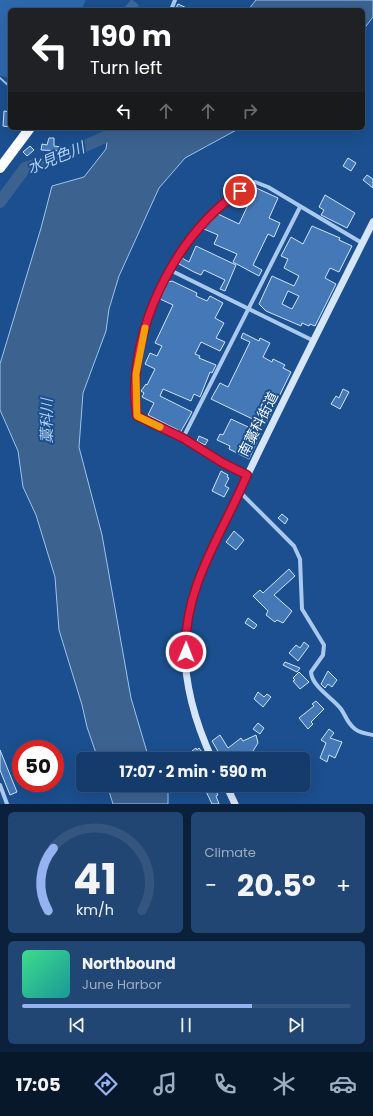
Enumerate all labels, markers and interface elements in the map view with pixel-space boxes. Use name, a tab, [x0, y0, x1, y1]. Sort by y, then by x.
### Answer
text: 190 m	[90, 17, 172, 56]
icon: left	[24, 24, 76, 76]
text: Turn left	[90, 55, 162, 80]
icon: left	[113, 100, 135, 122]
icon: ahead	[155, 100, 177, 122]
icon: ahead	[197, 100, 219, 122]
icon: right	[239, 100, 261, 122]
water label: 水見色川	[24, 136, 89, 179]
pin	[223, 174, 257, 208]
icon: arrive	[229, 180, 251, 202]
street label: 南藁科街道	[233, 388, 283, 460]
water label: 藁科川	[36, 397, 57, 444]
position arrow	[165, 631, 207, 673]
speed limit sign: 50	[12, 740, 64, 792]
text: 17:07 · 2 min · 590 m	[119, 761, 267, 782]
text: Climate	[205, 843, 256, 862]
text: 41	[73, 849, 117, 908]
text: 20.5°	[237, 864, 316, 907]
text: −	[205, 870, 217, 901]
text: +	[336, 870, 351, 901]
text: km/h	[76, 899, 114, 919]
text: Northbound	[82, 953, 176, 974]
text: June Harbor	[82, 975, 162, 994]
icon: previous	[66, 1014, 88, 1036]
icon: pause	[175, 1014, 197, 1036]
icon: next	[285, 1014, 307, 1036]
icon: directions	[92, 1070, 120, 1098]
icon: music	[151, 1070, 179, 1098]
icon: phone	[211, 1070, 239, 1098]
icon: climate	[270, 1070, 298, 1098]
icon: car	[329, 1070, 357, 1098]
text: 17:05	[16, 1072, 61, 1097]

